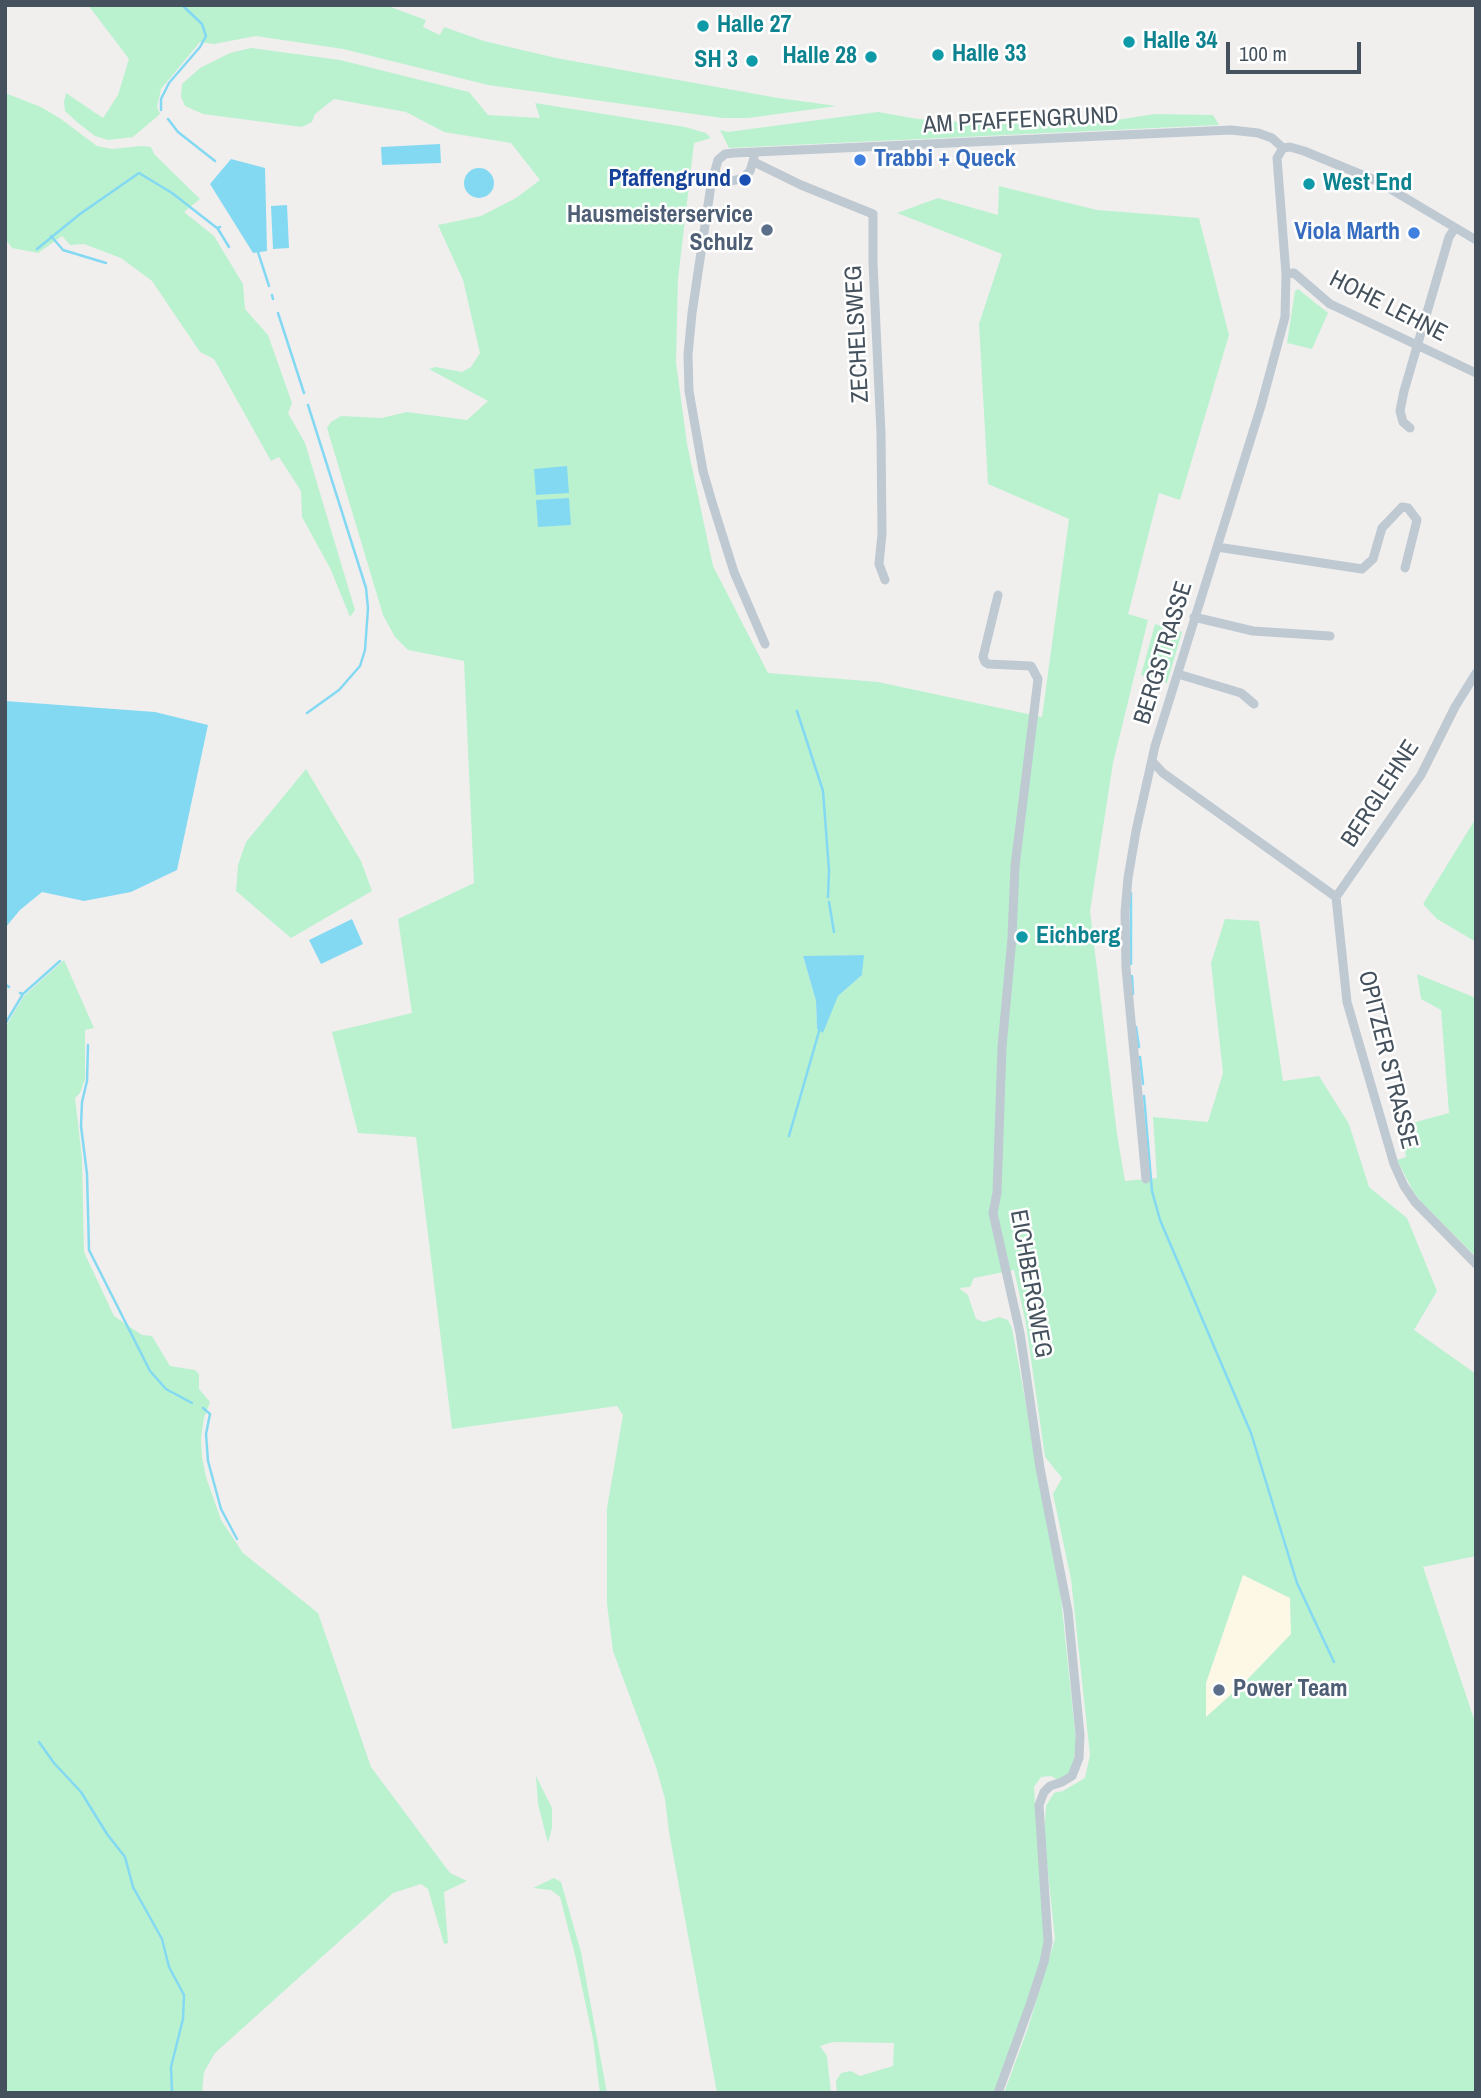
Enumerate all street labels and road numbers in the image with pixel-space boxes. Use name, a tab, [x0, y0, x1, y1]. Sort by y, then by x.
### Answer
street label: AM PFAFFENGRUND	[923, 101, 1119, 141]
street label: ZECHELSWEG	[840, 264, 876, 404]
street label: HOHE LEHNE	[1324, 265, 1452, 349]
street label: BERGSTRASSE	[1129, 578, 1199, 728]
street label: BERGLEHNE	[1336, 735, 1426, 853]
street label: OPITZER STRASSE	[1351, 968, 1423, 1152]
street label: EICHBERGWEG	[1003, 1208, 1057, 1360]

